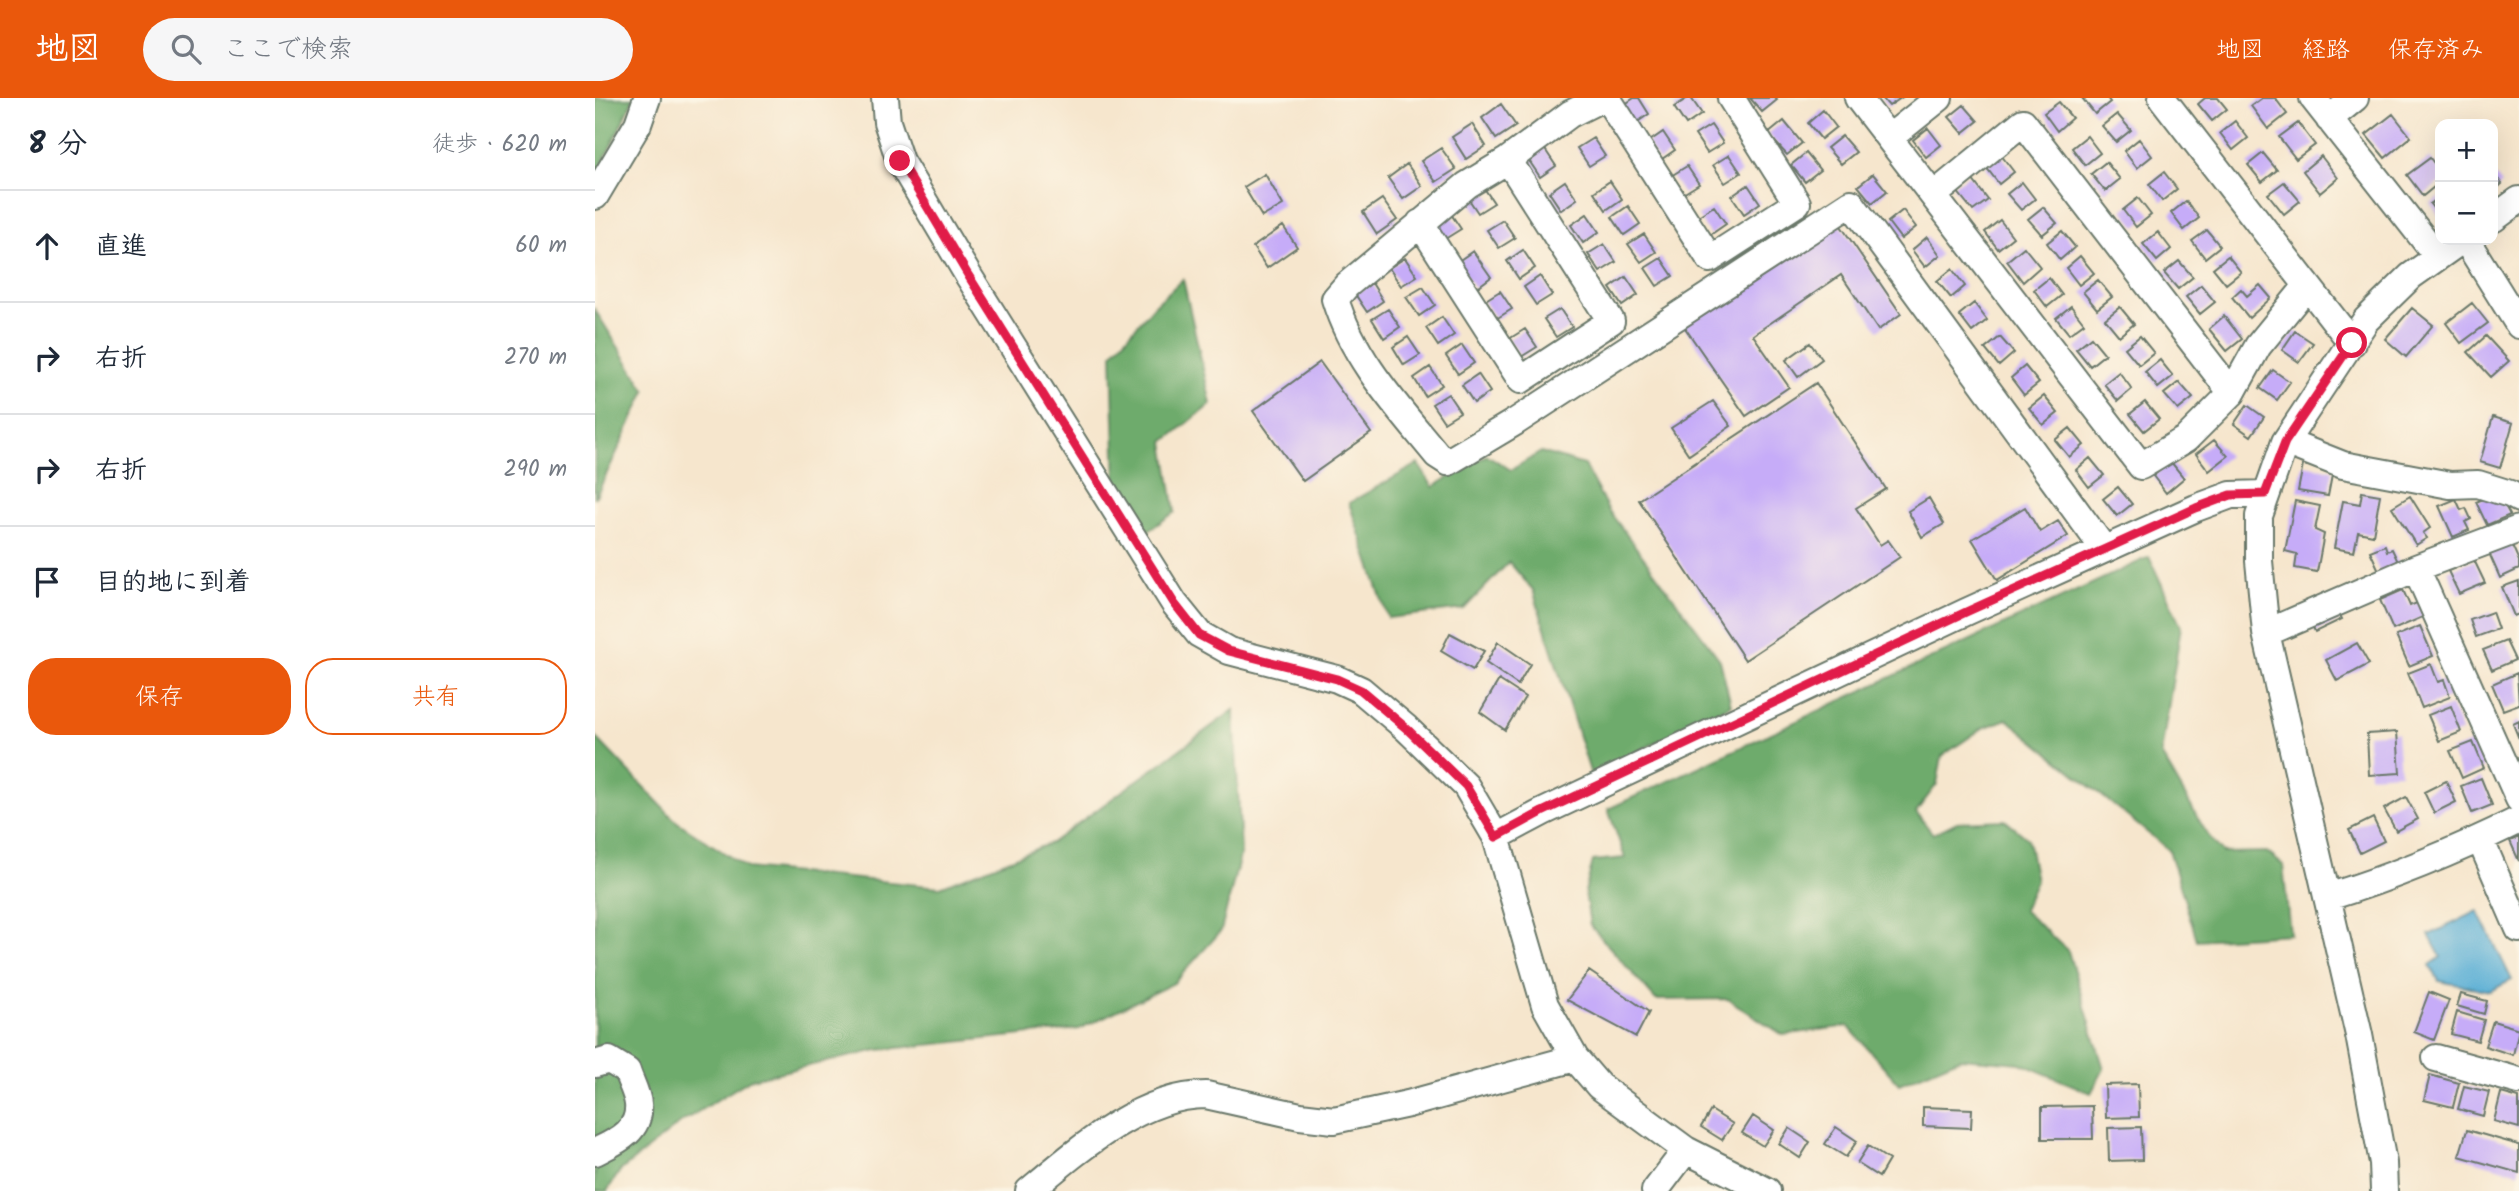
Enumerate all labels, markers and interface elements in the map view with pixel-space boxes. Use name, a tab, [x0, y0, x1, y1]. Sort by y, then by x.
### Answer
search box	[143, 18, 633, 81]
text: 地図	[35, 24, 101, 77]
text: ここで検索	[223, 29, 353, 71]
icon: search	[167, 30, 205, 68]
text: 地図	[2216, 31, 2264, 70]
text: 経路	[2302, 31, 2350, 70]
text: 保存済み	[2388, 31, 2484, 70]
map controls	[2435, 119, 2498, 245]
button: +	[2435, 119, 2498, 182]
text: 8 分	[28, 121, 87, 169]
text: 徒歩 · 620 m	[432, 127, 567, 163]
route end	[884, 145, 915, 176]
button: −	[2435, 182, 2498, 245]
text: 直進	[95, 226, 147, 268]
icon: ahead	[28, 227, 66, 265]
text: 60 m	[515, 228, 567, 264]
route start	[2336, 327, 2367, 358]
text: 右折	[95, 338, 147, 380]
icon: right	[28, 339, 66, 377]
text: 270 m	[504, 340, 567, 376]
text: 右折	[95, 450, 147, 492]
icon: right	[28, 451, 66, 489]
text: 290 m	[503, 452, 567, 488]
text: 目的地に到着	[95, 562, 251, 604]
icon: arrive	[28, 563, 66, 601]
button: 保存	[28, 658, 291, 735]
button: 共有	[305, 658, 567, 735]

